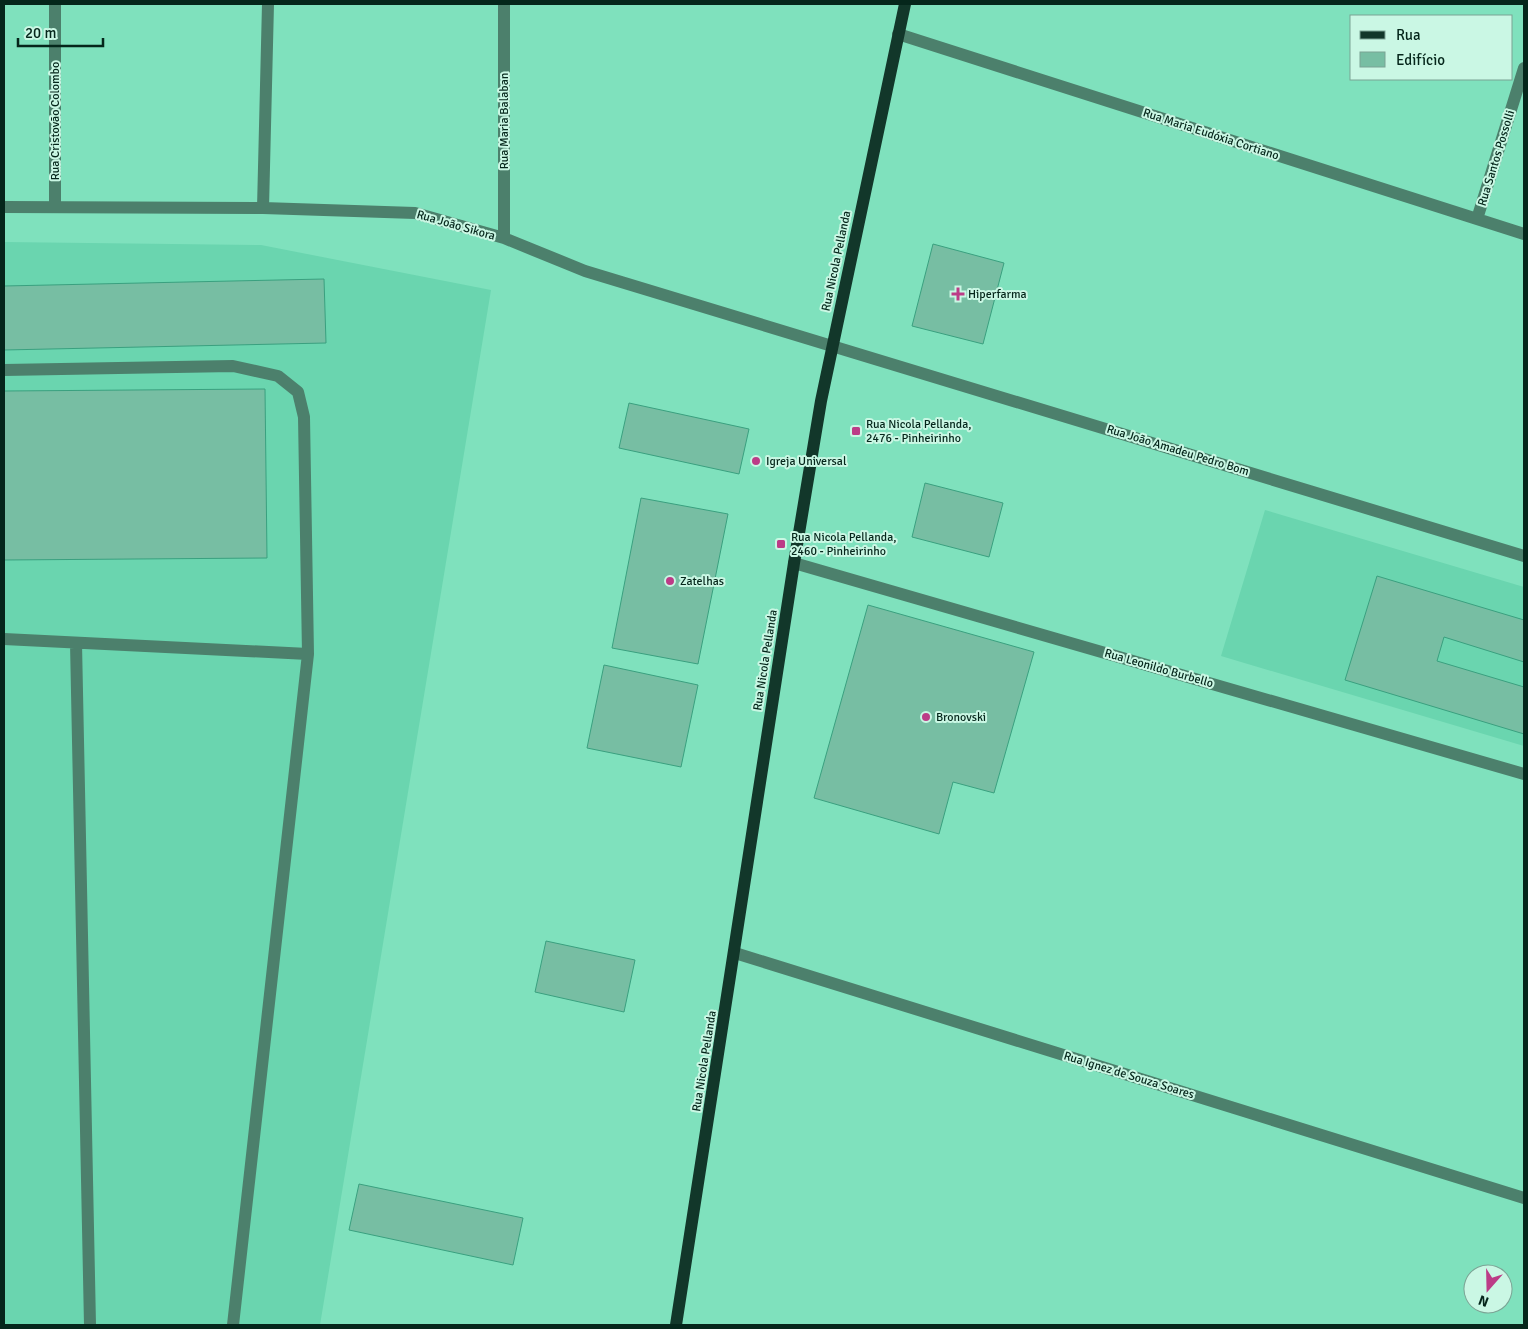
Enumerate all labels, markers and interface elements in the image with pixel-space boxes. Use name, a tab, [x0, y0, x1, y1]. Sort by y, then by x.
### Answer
scale bar	[18, 15, 102, 47]
legend	[1350, 15, 1513, 80]
text: 20 m	[25, 24, 56, 42]
text: Rua	[1396, 26, 1421, 44]
text: Edifício	[1396, 51, 1445, 69]
street label: Rua Cristovão Colombo	[48, 62, 63, 180]
street label: Rua Maria Balaban	[497, 73, 512, 169]
street label: Rua Maria Eudóxia Cortiano	[1141, 105, 1281, 164]
street label: Rua Santos Possolli	[1475, 108, 1518, 208]
street label: Rua João Sikora	[415, 207, 497, 244]
street label: Rua Nicola Pellanda	[819, 210, 854, 313]
place label: Hiperfarma	[968, 287, 1027, 302]
marker: Hiperfarma	[952, 288, 964, 300]
place label: Rua Nicola Pellanda, 2476 - Pinheirinho	[866, 417, 971, 446]
street label: Rua João Amadeu Pedro Bom	[1105, 422, 1251, 479]
marker: Rua Nicola Pellanda, 2476 - Pinheirinho	[850, 425, 862, 437]
place label: Igreja Universal	[766, 454, 847, 469]
marker: Igreja Universal	[750, 455, 762, 467]
place label: Rua Nicola Pellanda, 2460 - Pinheirinho	[791, 530, 896, 559]
marker: Rua Nicola Pellanda, 2460 - Pinheirinho	[775, 538, 787, 550]
place label: Zatelhas	[680, 574, 724, 589]
marker: Zatelhas	[664, 575, 676, 587]
street label: Rua Nicola Pellanda	[750, 608, 781, 712]
street label: Rua Leonildo Burbello	[1103, 646, 1215, 691]
place label: Bronovski	[936, 710, 986, 725]
marker: Bronovski	[920, 711, 932, 723]
street label: Rua Nicola Pellanda	[689, 1009, 720, 1113]
street label: Rua Ignez de Souza Soares	[1062, 1048, 1196, 1102]
north arrow	[1463, 1264, 1513, 1314]
text: N	[1476, 1291, 1491, 1310]

